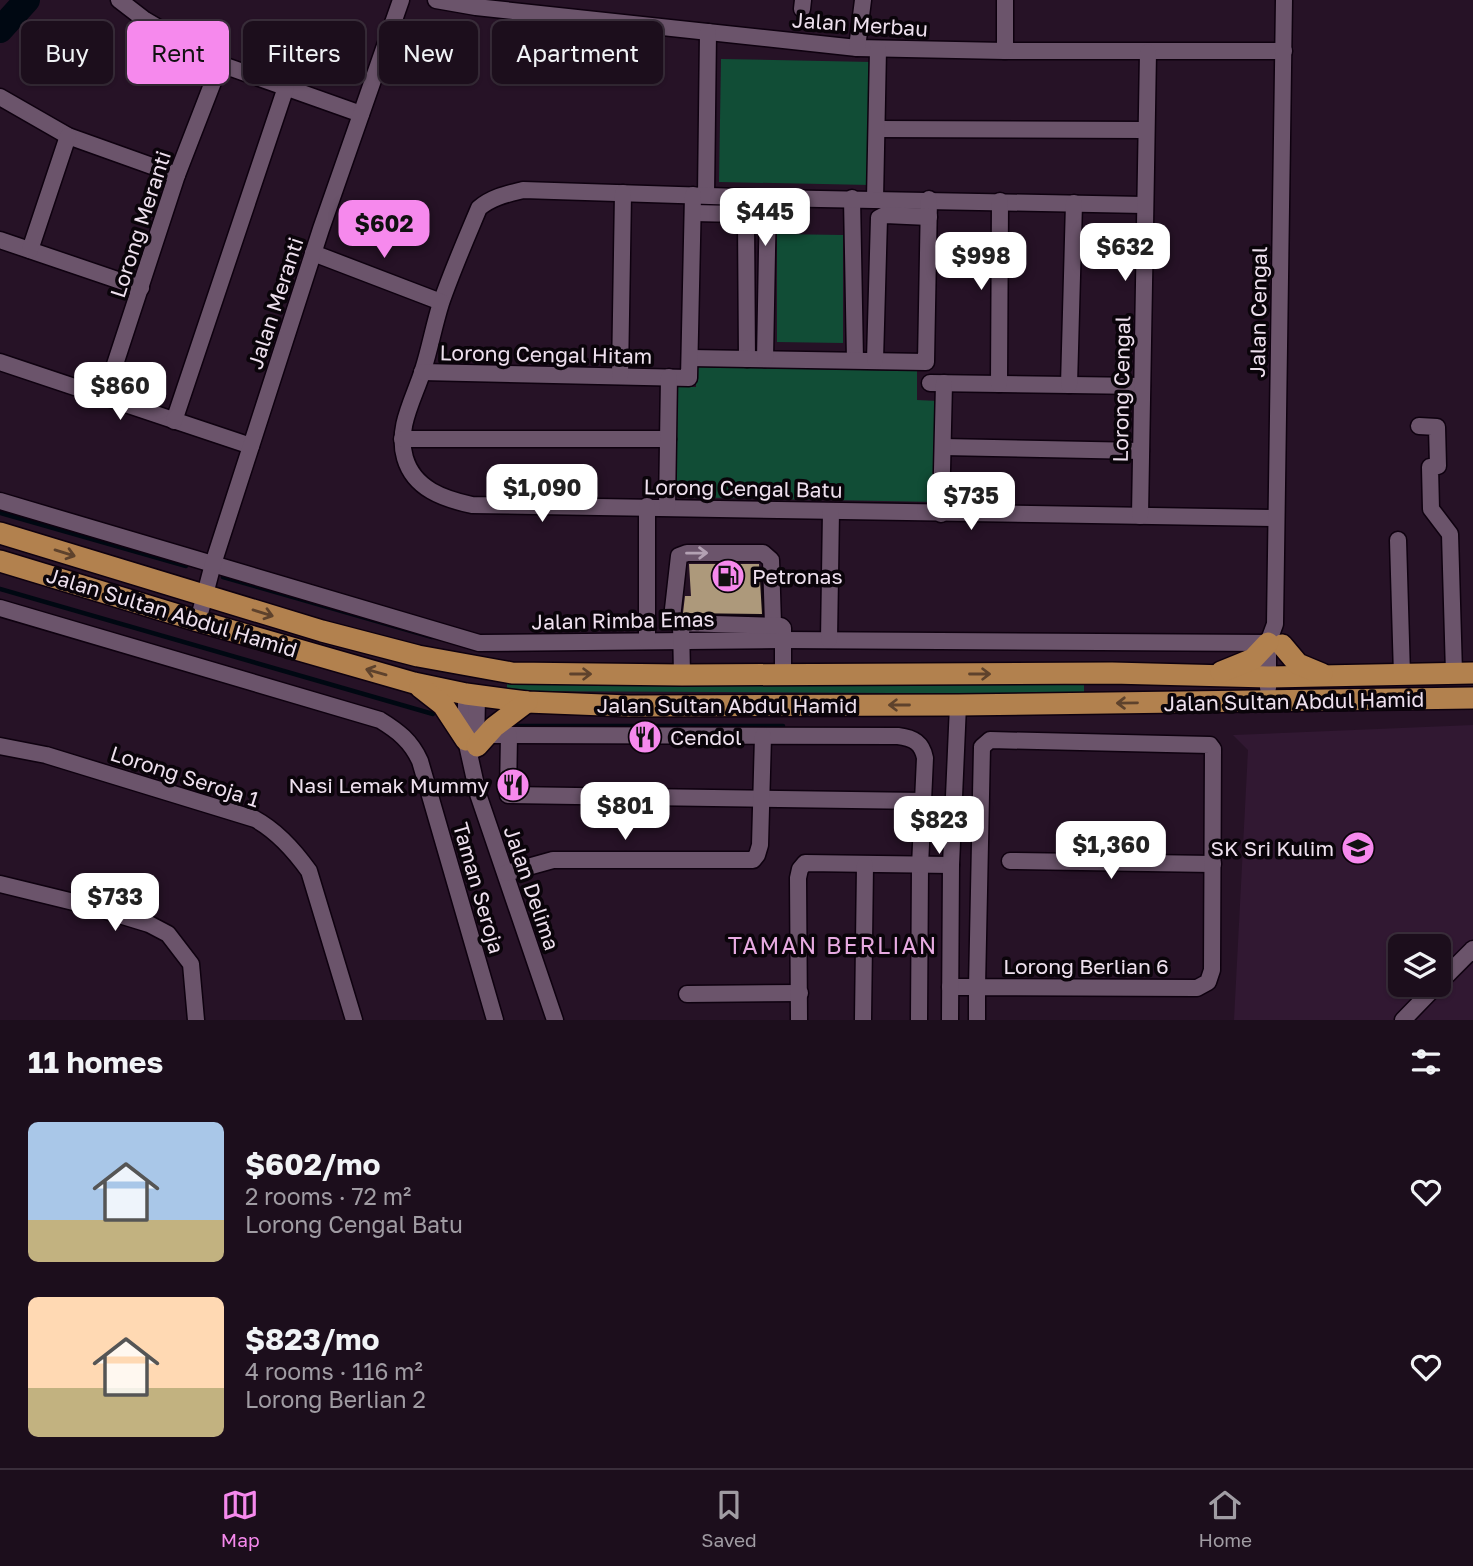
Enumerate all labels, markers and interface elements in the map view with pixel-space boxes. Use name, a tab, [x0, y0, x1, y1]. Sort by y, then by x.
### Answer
street label: Jalan Merbau	[791, 6, 929, 42]
chip: Buy	[21, 21, 113, 84]
chip: Rent	[127, 21, 229, 84]
chip: Filters	[243, 21, 365, 84]
chip: New	[379, 21, 478, 84]
chip: Apartment	[492, 21, 663, 84]
street label: Lorong Meranti	[104, 147, 176, 301]
pin: $445	[724, 188, 806, 248]
text: $445	[736, 197, 794, 225]
pin: $602	[343, 201, 425, 260]
text: $602	[355, 209, 414, 237]
pin: $632	[1084, 224, 1166, 283]
pin: $998	[940, 232, 1022, 292]
text: $632	[1096, 232, 1154, 260]
street label: Jalan Meranti	[241, 234, 309, 372]
text: $998	[951, 241, 1011, 269]
street label: Jalan Cengal	[1244, 246, 1272, 378]
street label: Lorong Cengal	[1107, 315, 1135, 463]
street label: Lorong Cengal Hitam	[439, 339, 653, 369]
pin: $860	[79, 362, 161, 422]
text: $860	[90, 371, 150, 399]
pin: $1,090	[485, 464, 599, 524]
pin: $735	[930, 472, 1012, 532]
text: $1,090	[502, 473, 582, 501]
street label: Lorong Cengal Batu	[643, 473, 843, 503]
text: $735	[943, 481, 999, 509]
one-way arrow	[54, 547, 76, 560]
one-way arrow	[685, 547, 708, 560]
fuel station icon: Petronas	[709, 557, 747, 595]
street label: Jalan Sultan Abdul Hamid	[44, 561, 300, 663]
place label: Petronas	[752, 563, 843, 589]
street label: Jalan Rimba Emas	[531, 605, 715, 635]
one-way arrow	[252, 608, 274, 621]
one-way arrow	[365, 665, 388, 678]
one-way arrow	[968, 667, 991, 681]
one-way arrow	[569, 668, 592, 681]
street label: Jalan Sultan Abdul Hamid	[1163, 686, 1425, 716]
street label: Jalan Sultan Abdul Hamid	[597, 692, 857, 718]
one-way arrow	[1116, 696, 1139, 710]
one-way arrow	[888, 698, 911, 712]
restaurant icon: Cendol	[626, 718, 664, 756]
place label: Cendol	[670, 724, 742, 750]
street label: Lorong Seroja 1	[107, 740, 263, 812]
restaurant icon: Nasi Lemak Mummy	[494, 766, 532, 804]
place label: Nasi Lemak Mummy	[288, 772, 489, 798]
pin: $801	[584, 782, 666, 842]
text: $801	[597, 791, 653, 819]
pin: $823	[898, 796, 980, 856]
text: $823	[910, 805, 968, 833]
street label: Taman Seroja	[448, 819, 510, 957]
street label: Jalan Delima	[499, 822, 565, 954]
pin: $1,360	[1054, 822, 1168, 881]
school or university icon: SK Sri Kulim	[1339, 829, 1377, 867]
text: $1,360	[1072, 830, 1150, 858]
place label: SK Sri Kulim	[1211, 835, 1334, 861]
pin: $733	[74, 874, 156, 933]
text: $733	[87, 882, 143, 910]
district label: TAMAN BERLIAN	[728, 931, 938, 959]
map controls	[1388, 934, 1451, 997]
button: layers	[1388, 934, 1451, 997]
street label: Lorong Berlian 6	[1003, 953, 1169, 979]
icon: filters	[1407, 1043, 1445, 1081]
text: 11 homes	[28, 1044, 163, 1080]
text: $602/mo	[245, 1146, 381, 1182]
icon: home	[84, 1150, 168, 1234]
icon: heart	[1407, 1173, 1445, 1211]
text: 2 rooms · 72 m²	[245, 1182, 411, 1210]
text: Lorong Cengal Batu	[245, 1210, 463, 1238]
text: $823/mo	[245, 1321, 380, 1357]
icon: home	[84, 1325, 168, 1409]
icon: heart	[1407, 1348, 1445, 1386]
text: 4 rooms · 116 m²	[245, 1357, 423, 1385]
text: Lorong Berlian 2	[245, 1385, 426, 1413]
tab: Map	[221, 1486, 260, 1551]
tab: Saved	[701, 1486, 757, 1551]
tab: Home	[1198, 1486, 1252, 1551]

